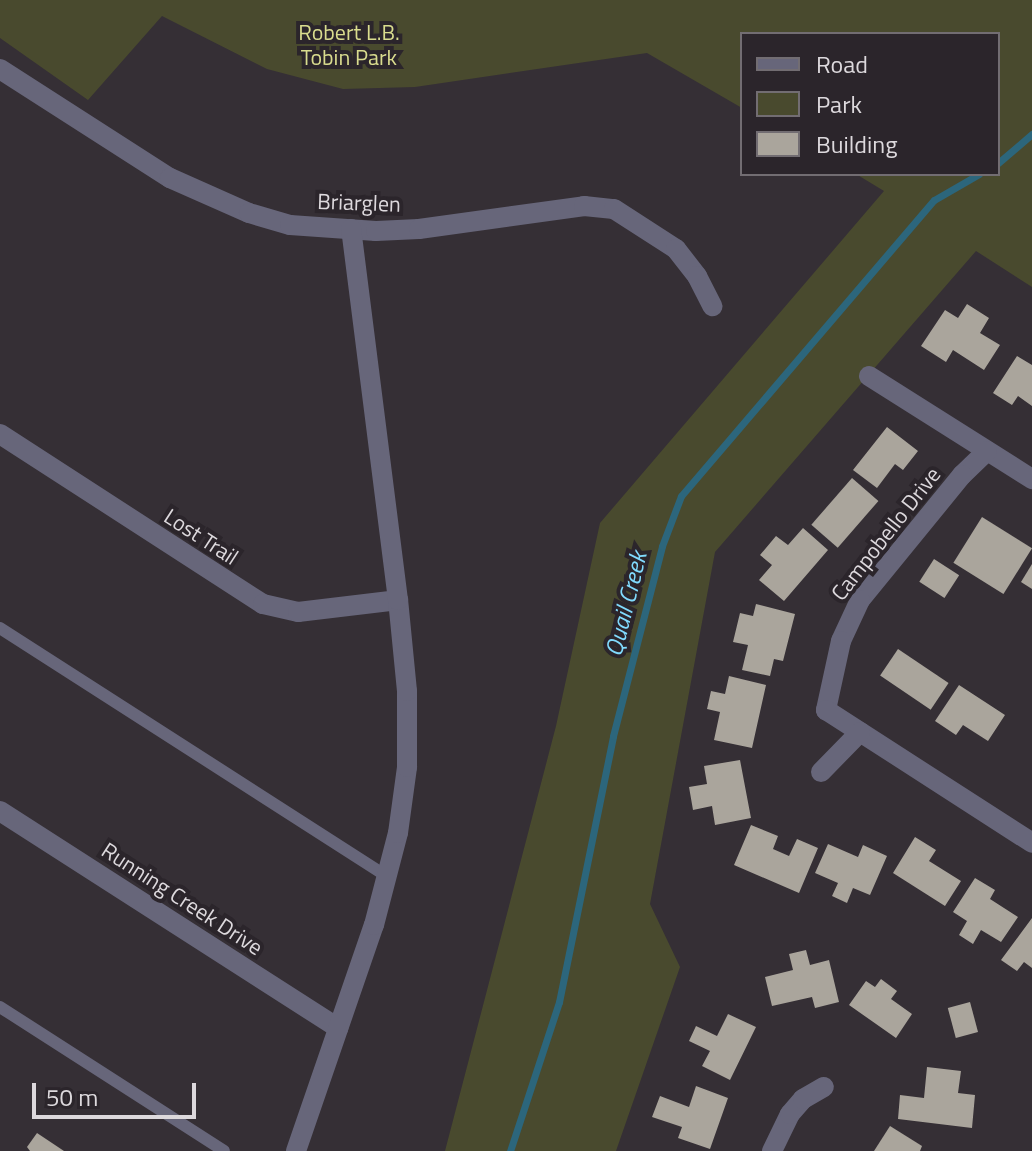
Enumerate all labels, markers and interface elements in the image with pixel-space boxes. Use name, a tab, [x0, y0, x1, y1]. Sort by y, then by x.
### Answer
park label: Robert L.B. Tobin Park	[298, 19, 400, 70]
legend	[740, 32, 1000, 176]
text: Road	[816, 46, 868, 82]
text: Park	[816, 86, 862, 122]
text: Building	[816, 126, 898, 162]
street label: Briarglen	[317, 188, 401, 218]
street label: Campobello Drive	[826, 462, 946, 606]
street label: Lost Trail	[159, 503, 243, 571]
water label: Quail Creek	[599, 549, 653, 659]
street label: Running Creek Drive	[97, 837, 267, 961]
scale bar	[36, 1067, 200, 1117]
text: 50 m	[46, 1079, 98, 1115]

